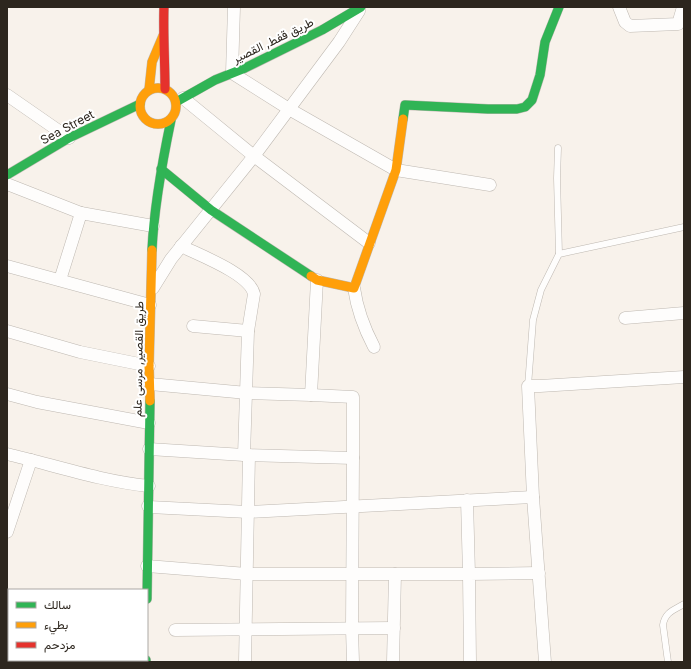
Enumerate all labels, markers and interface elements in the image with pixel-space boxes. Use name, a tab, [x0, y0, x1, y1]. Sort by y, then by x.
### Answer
street label: طريق قفط, القصير	[229, 14, 317, 67]
street label: Sea Street	[38, 107, 97, 147]
street label: طريق القصير, مرسى علم	[129, 301, 148, 417]
legend	[8, 589, 148, 661]
text: سالك	[44, 597, 71, 612]
text: بطيء	[44, 617, 68, 635]
text: مزدحم	[44, 637, 75, 653]

